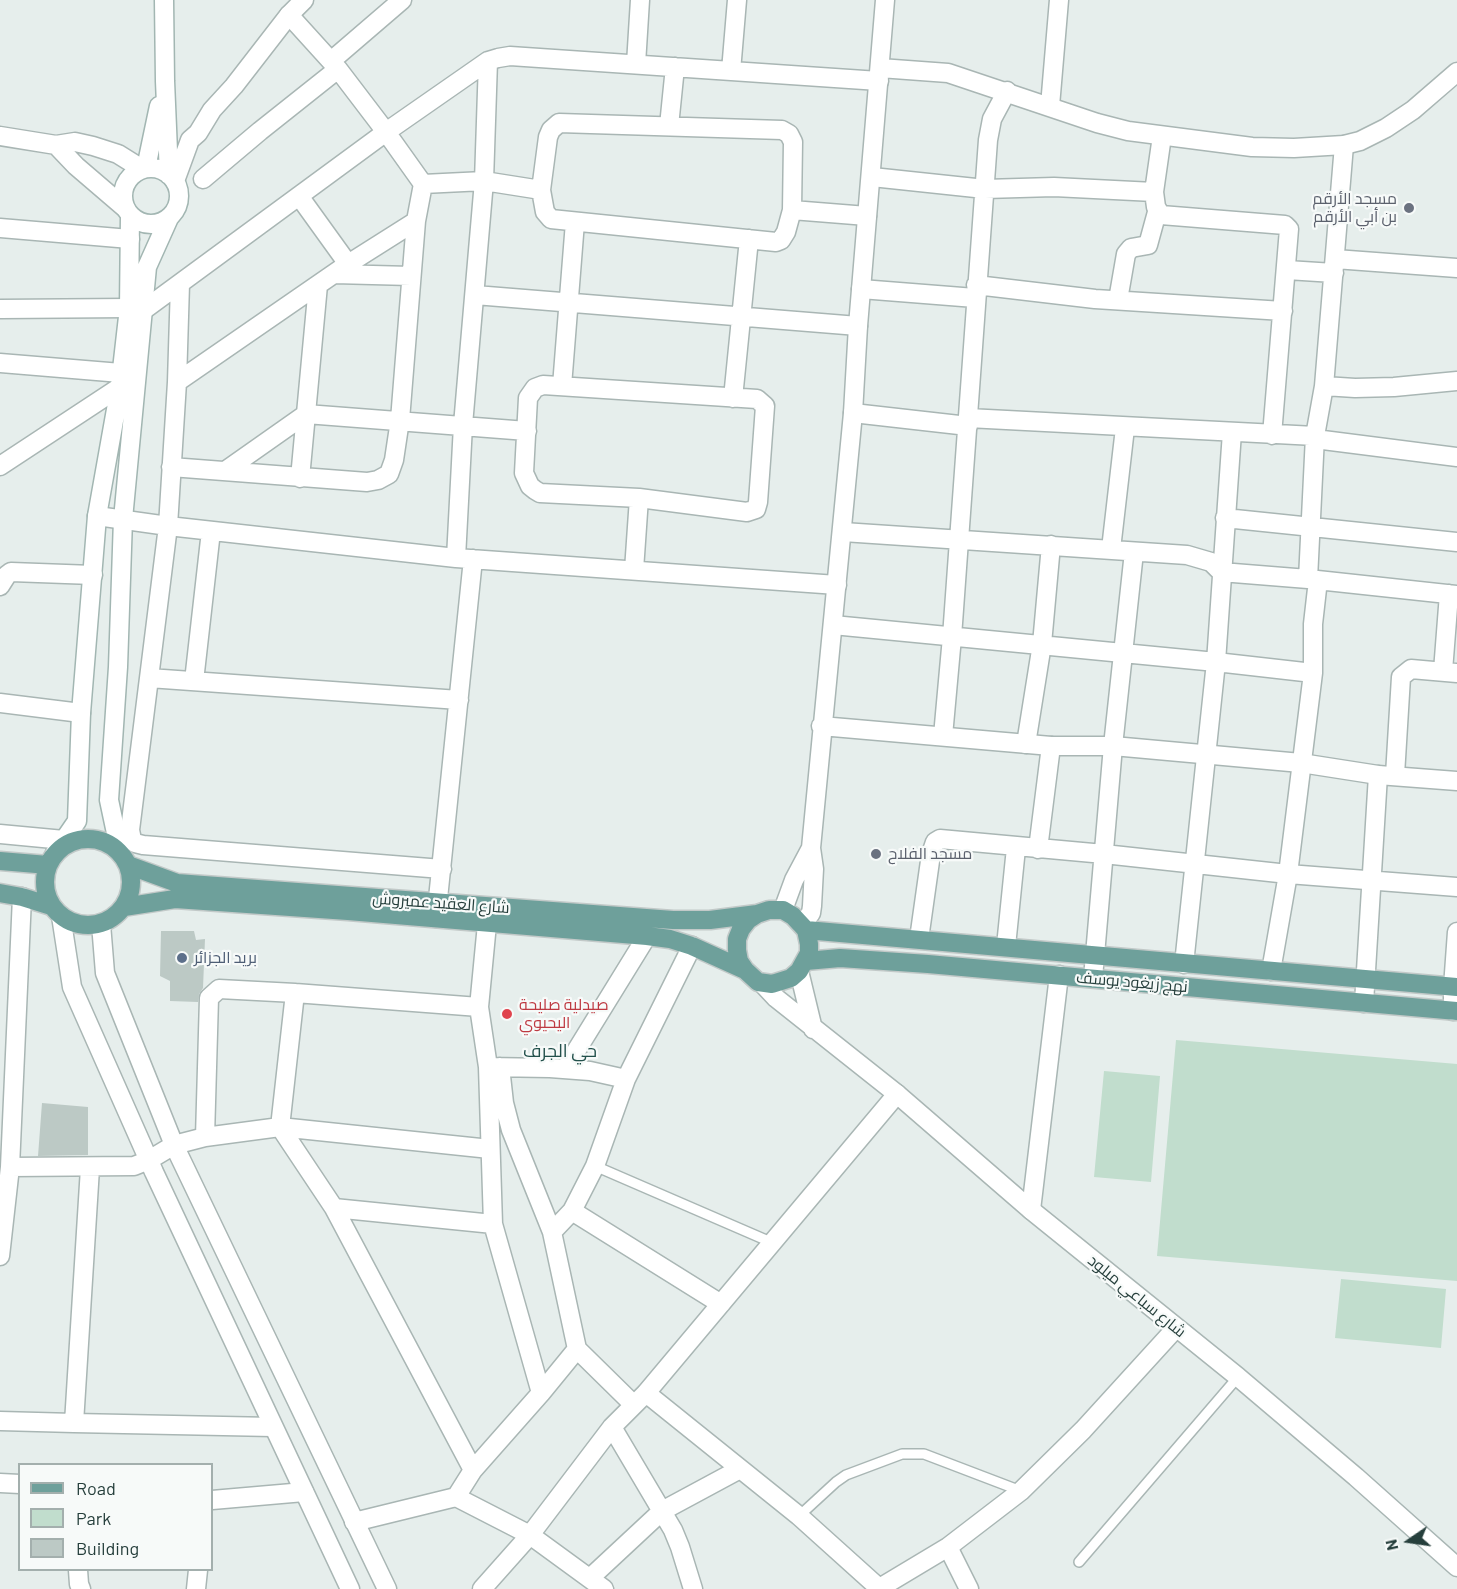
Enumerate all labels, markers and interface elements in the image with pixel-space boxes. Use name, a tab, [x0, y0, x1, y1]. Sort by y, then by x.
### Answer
place label: مسجد الأرقم بن أبي الأرقم	[1312, 189, 1397, 227]
marker: مسجد الأرقم بن أبي الأرقم	[1402, 201, 1416, 215]
place label: مسجد الفلاح	[888, 844, 972, 864]
marker: مسجد الفلاح	[869, 847, 883, 861]
street label: شارع العقيد عميروش	[372, 889, 510, 917]
place label: بريد الجزائر	[194, 948, 257, 968]
marker: بريد الجزائر	[175, 951, 189, 965]
street label: نهج زيغود يوسف	[1075, 968, 1189, 996]
place label: صيدلية صليحة اليحيوي	[519, 995, 609, 1033]
marker: صيدلية صليحة اليحيوي	[500, 1007, 514, 1021]
district label: حي الجرف	[523, 1040, 597, 1062]
street label: شارع سباعي ميلود	[1084, 1251, 1190, 1341]
legend	[18, 1463, 213, 1571]
text: Road	[76, 1477, 116, 1499]
text: Park	[76, 1507, 111, 1529]
north arrow	[1379, 1511, 1439, 1571]
text: Building	[76, 1537, 139, 1559]
text: N	[1381, 1538, 1401, 1552]

